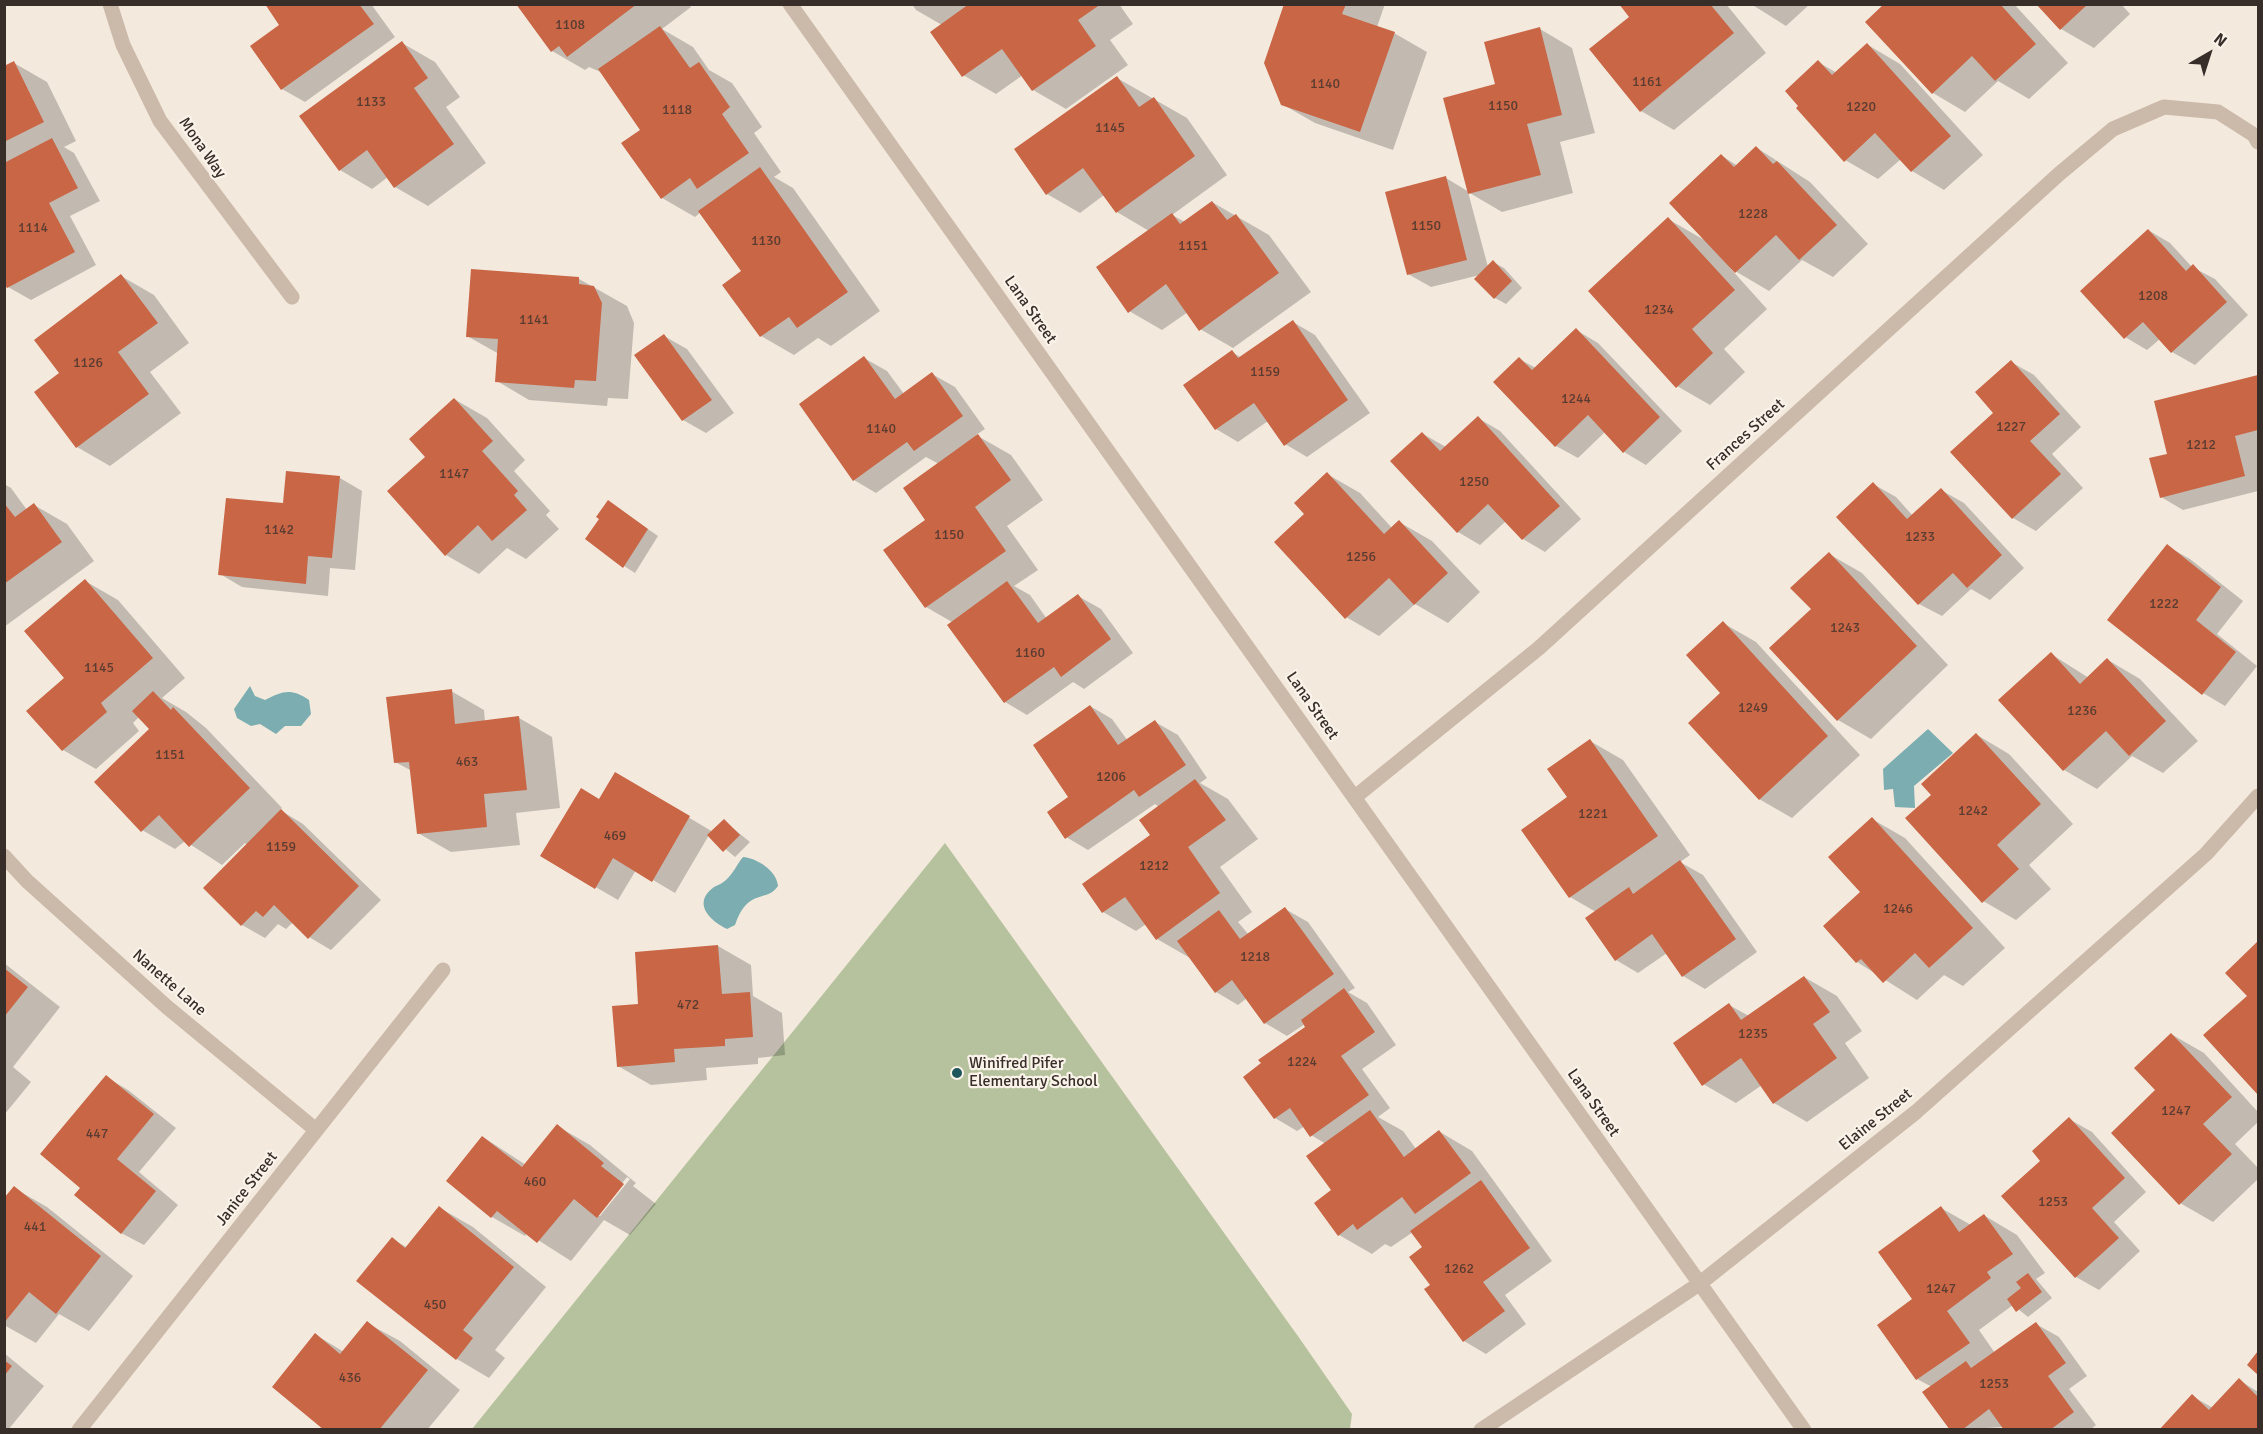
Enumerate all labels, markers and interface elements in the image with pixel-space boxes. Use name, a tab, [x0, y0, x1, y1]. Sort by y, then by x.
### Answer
house number: 1108	[555, 17, 585, 33]
north arrow	[2179, 24, 2239, 84]
text: N	[2210, 29, 2231, 51]
house number: 1161	[1632, 74, 1662, 90]
house number: 1140	[1310, 76, 1340, 92]
house number: 1133	[356, 94, 386, 110]
house number: 1150	[1488, 98, 1518, 114]
house number: 1220	[1846, 99, 1876, 115]
house number: 1118	[662, 102, 692, 118]
street label: Mona Way	[174, 114, 230, 182]
house number: 1145	[1095, 120, 1125, 136]
house number: 1228	[1738, 206, 1768, 222]
house number: 1150	[1411, 218, 1441, 234]
house number: 1114	[18, 220, 48, 236]
house number: 1130	[751, 233, 781, 249]
house number: 1151	[1178, 238, 1208, 254]
street label: Lana Street	[1000, 272, 1060, 348]
house number: 1208	[2138, 288, 2168, 304]
house number: 1234	[1644, 302, 1674, 318]
house number: 1141	[519, 312, 549, 328]
house number: 1126	[73, 355, 103, 371]
house number: 1159	[1250, 364, 1280, 380]
house number: 1244	[1561, 391, 1591, 407]
street label: Frances Street	[1703, 395, 1789, 475]
house number: 1227	[1996, 419, 2026, 435]
house number: 1140	[866, 421, 896, 437]
house number: 1212	[2186, 437, 2216, 453]
house number: 1147	[439, 466, 469, 482]
house number: 1250	[1459, 474, 1489, 490]
house number: 1142	[264, 522, 294, 538]
house number: 1150	[934, 527, 964, 543]
house number: 1233	[1905, 529, 1935, 545]
house number: 1256	[1346, 549, 1376, 565]
house number: 1222	[2149, 596, 2179, 612]
house number: 1243	[1830, 620, 1860, 636]
house number: 1160	[1015, 645, 1045, 661]
house number: 1145	[84, 660, 114, 676]
street label: Lana Street	[1282, 668, 1342, 744]
house number: 1249	[1738, 700, 1768, 716]
house number: 1236	[2067, 703, 2097, 719]
house number: 1151	[155, 747, 185, 763]
house number: 463	[456, 754, 478, 770]
house number: 1206	[1096, 769, 1126, 785]
house number: 1242	[1958, 803, 1988, 819]
house number: 1221	[1578, 806, 1608, 822]
house number: 469	[604, 828, 626, 844]
house number: 1159	[266, 839, 296, 855]
house number: 1212	[1139, 858, 1169, 874]
house number: 1246	[1883, 901, 1913, 917]
street label: Nanette Lane	[128, 946, 210, 1020]
house number: 1218	[1240, 949, 1270, 965]
house number: 472	[677, 997, 699, 1013]
house number: 1235	[1738, 1026, 1768, 1042]
place label: Winifred Pifer Elementary School	[969, 1054, 1098, 1092]
house number: 1224	[1287, 1054, 1317, 1070]
street label: Lana Street	[1563, 1065, 1623, 1141]
marker: Winifred Pifer Elementary School	[950, 1066, 964, 1080]
street label: Elaine Street	[1836, 1085, 1916, 1155]
house number: 1247	[2161, 1103, 2191, 1119]
house number: 447	[86, 1126, 108, 1142]
street label: Janice Street	[212, 1148, 282, 1230]
house number: 460	[524, 1174, 546, 1190]
house number: 1253	[2038, 1194, 2068, 1210]
house number: 441	[24, 1219, 46, 1235]
house number: 1262	[1444, 1261, 1474, 1277]
house number: 1247	[1926, 1281, 1956, 1297]
house number: 450	[424, 1297, 446, 1313]
house number: 436	[339, 1370, 361, 1386]
house number: 1253	[1979, 1376, 2009, 1392]

